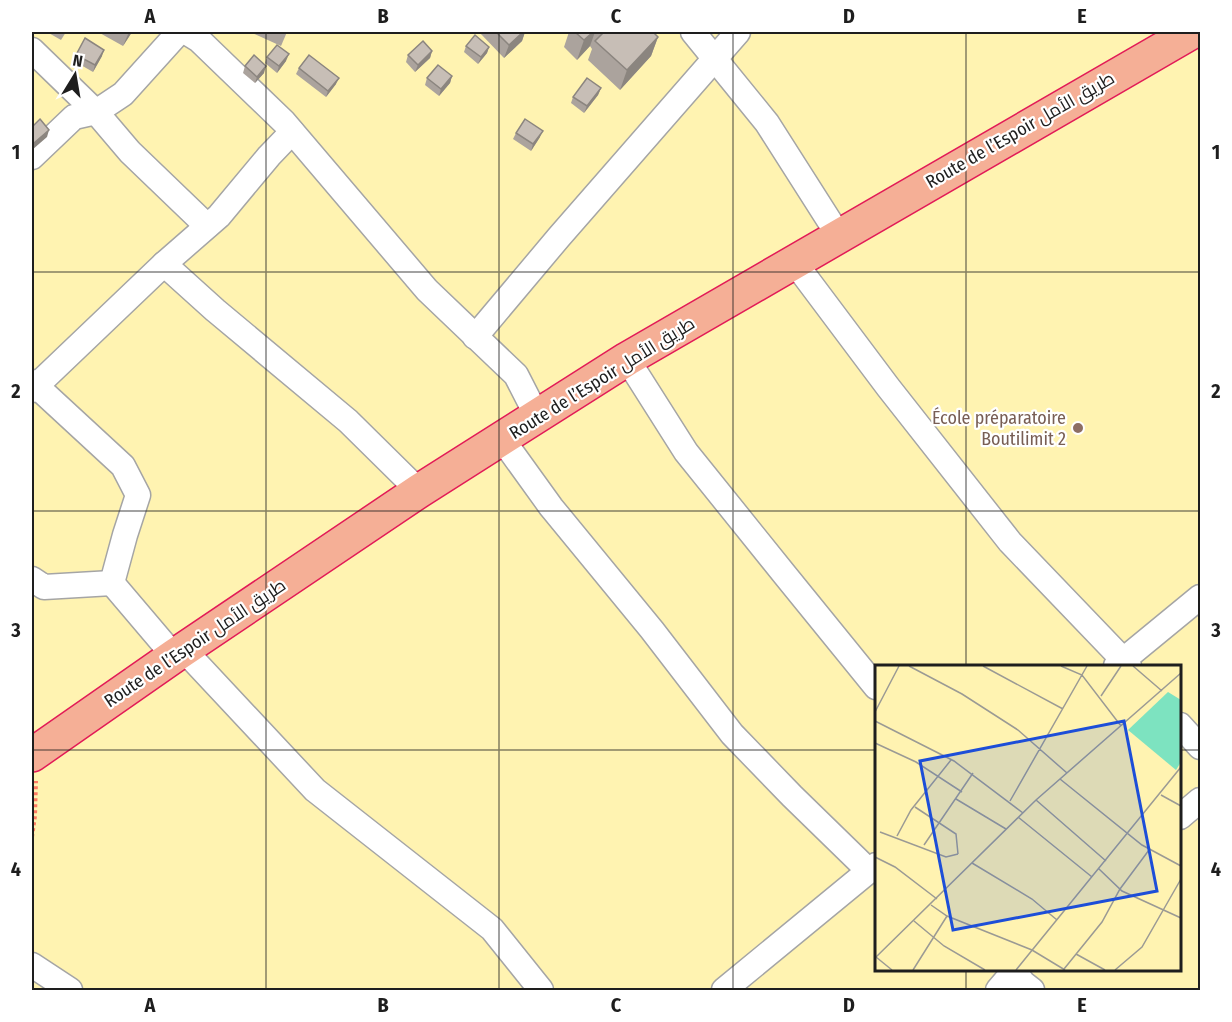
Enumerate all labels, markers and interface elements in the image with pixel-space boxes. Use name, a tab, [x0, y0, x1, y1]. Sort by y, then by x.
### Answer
text: A	[144, 4, 157, 28]
text: B	[377, 4, 389, 28]
text: C	[611, 4, 622, 28]
text: D	[843, 4, 855, 28]
text: E	[1077, 4, 1087, 28]
north arrow	[45, 45, 105, 105]
text: N	[71, 51, 84, 71]
street label: Route de l’Espoir طريق الأمل	[922, 67, 1119, 194]
text: 1	[12, 140, 20, 164]
text: 1	[1212, 140, 1220, 164]
street label: Route de l’Espoir طريق الأمل	[505, 312, 699, 445]
text: 2	[10, 379, 21, 403]
text: 2	[1210, 379, 1221, 403]
place label: École préparatoire Boutilimit 2	[932, 406, 1066, 450]
marker: École préparatoire Boutilimit 2	[1071, 421, 1085, 435]
street label: Route de l’Espoir طريق الأمل	[100, 574, 291, 713]
text: 3	[10, 618, 21, 642]
text: 3	[1210, 618, 1221, 642]
inset map	[875, 665, 1181, 971]
text: 4	[11, 857, 21, 881]
text: 4	[1211, 857, 1221, 881]
text: A	[144, 993, 157, 1017]
text: B	[377, 993, 389, 1017]
text: C	[611, 993, 622, 1017]
text: D	[843, 993, 855, 1017]
text: E	[1077, 993, 1087, 1017]

